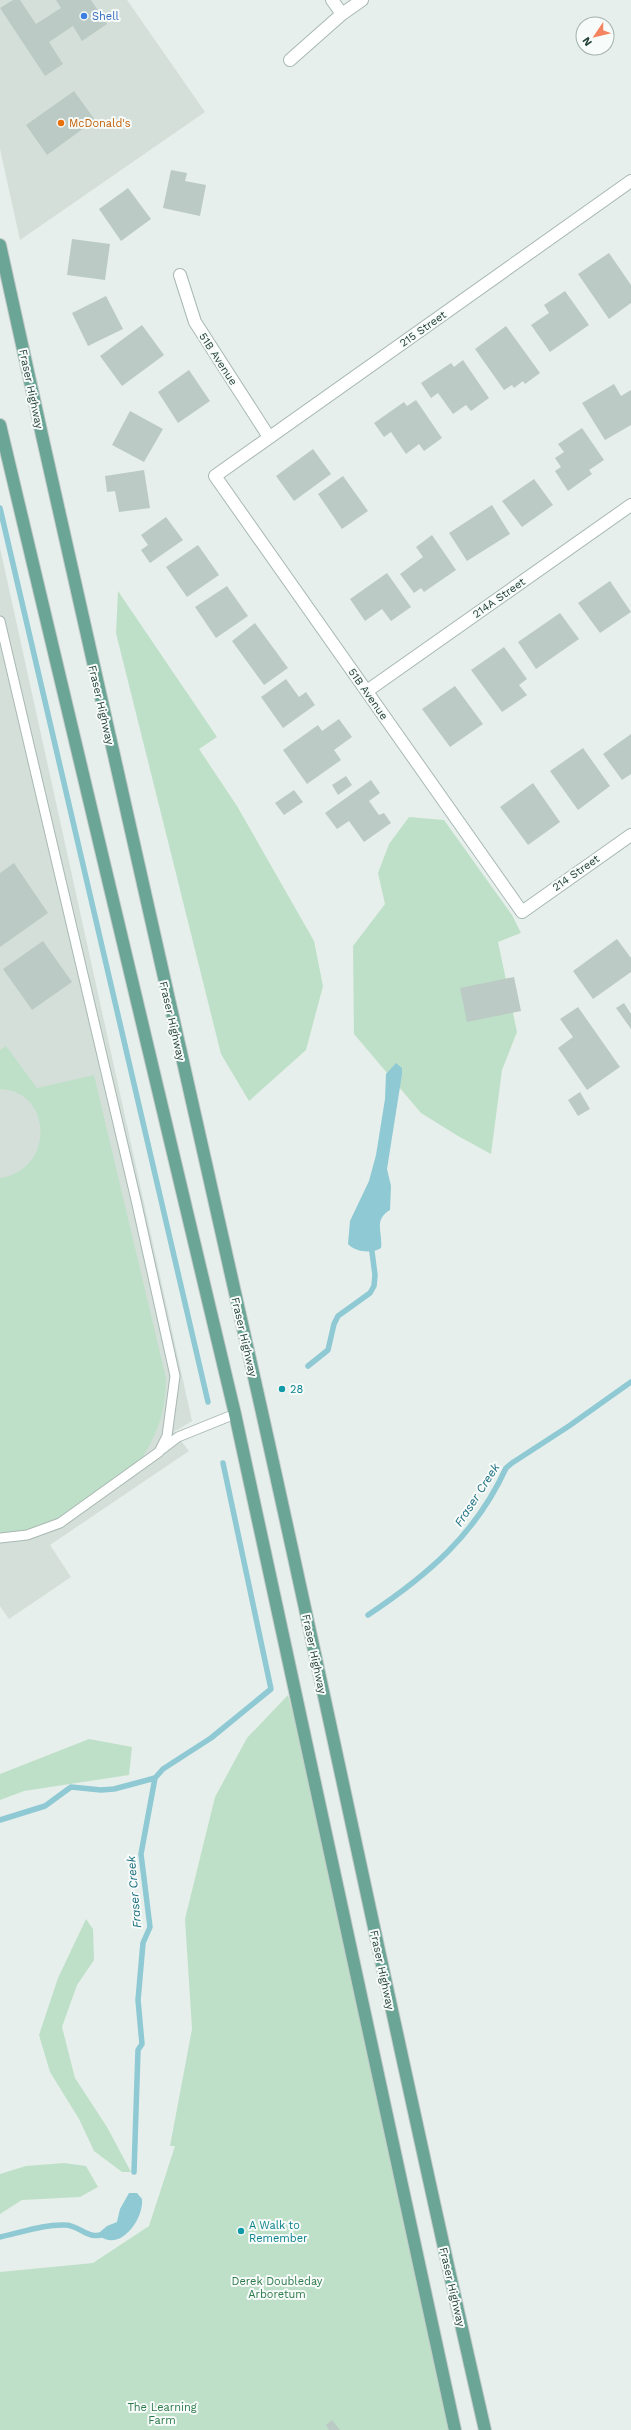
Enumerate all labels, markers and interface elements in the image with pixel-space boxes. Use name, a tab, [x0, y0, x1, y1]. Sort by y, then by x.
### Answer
place label: Shell	[92, 10, 120, 23]
marker: Shell	[79, 11, 89, 21]
north arrow	[575, 16, 615, 56]
text: N	[580, 34, 595, 49]
place label: McDonald's	[69, 117, 131, 130]
marker: McDonald's	[56, 118, 66, 128]
street label: 215 Street	[397, 308, 449, 350]
street label: 51B Avenue	[196, 330, 240, 388]
street label: Fraser Highway	[16, 348, 46, 430]
street label: 214A Street	[470, 575, 528, 621]
street label: Fraser Highway	[86, 664, 117, 746]
street label: 51B Avenue	[345, 666, 391, 722]
street label: 214 Street	[550, 852, 602, 894]
street label: Fraser Highway	[157, 980, 188, 1062]
street label: Fraser Highway	[229, 1296, 260, 1378]
place label: 28	[290, 1383, 303, 1396]
marker: 28	[277, 1384, 287, 1394]
water label: Fraser Creek	[451, 1460, 503, 1529]
street label: Fraser Highway	[299, 1613, 329, 1695]
water label: Fraser Creek	[124, 1855, 144, 1929]
street label: Fraser Highway	[367, 1929, 397, 2011]
place label: A Walk to Remember	[249, 2219, 308, 2245]
marker: A Walk to Remember	[236, 2226, 246, 2236]
street label: Fraser Highway	[437, 2246, 468, 2328]
park label: Derek Doubleday Arboretum	[231, 2275, 323, 2301]
park label: The Learning Farm	[127, 2401, 197, 2427]

